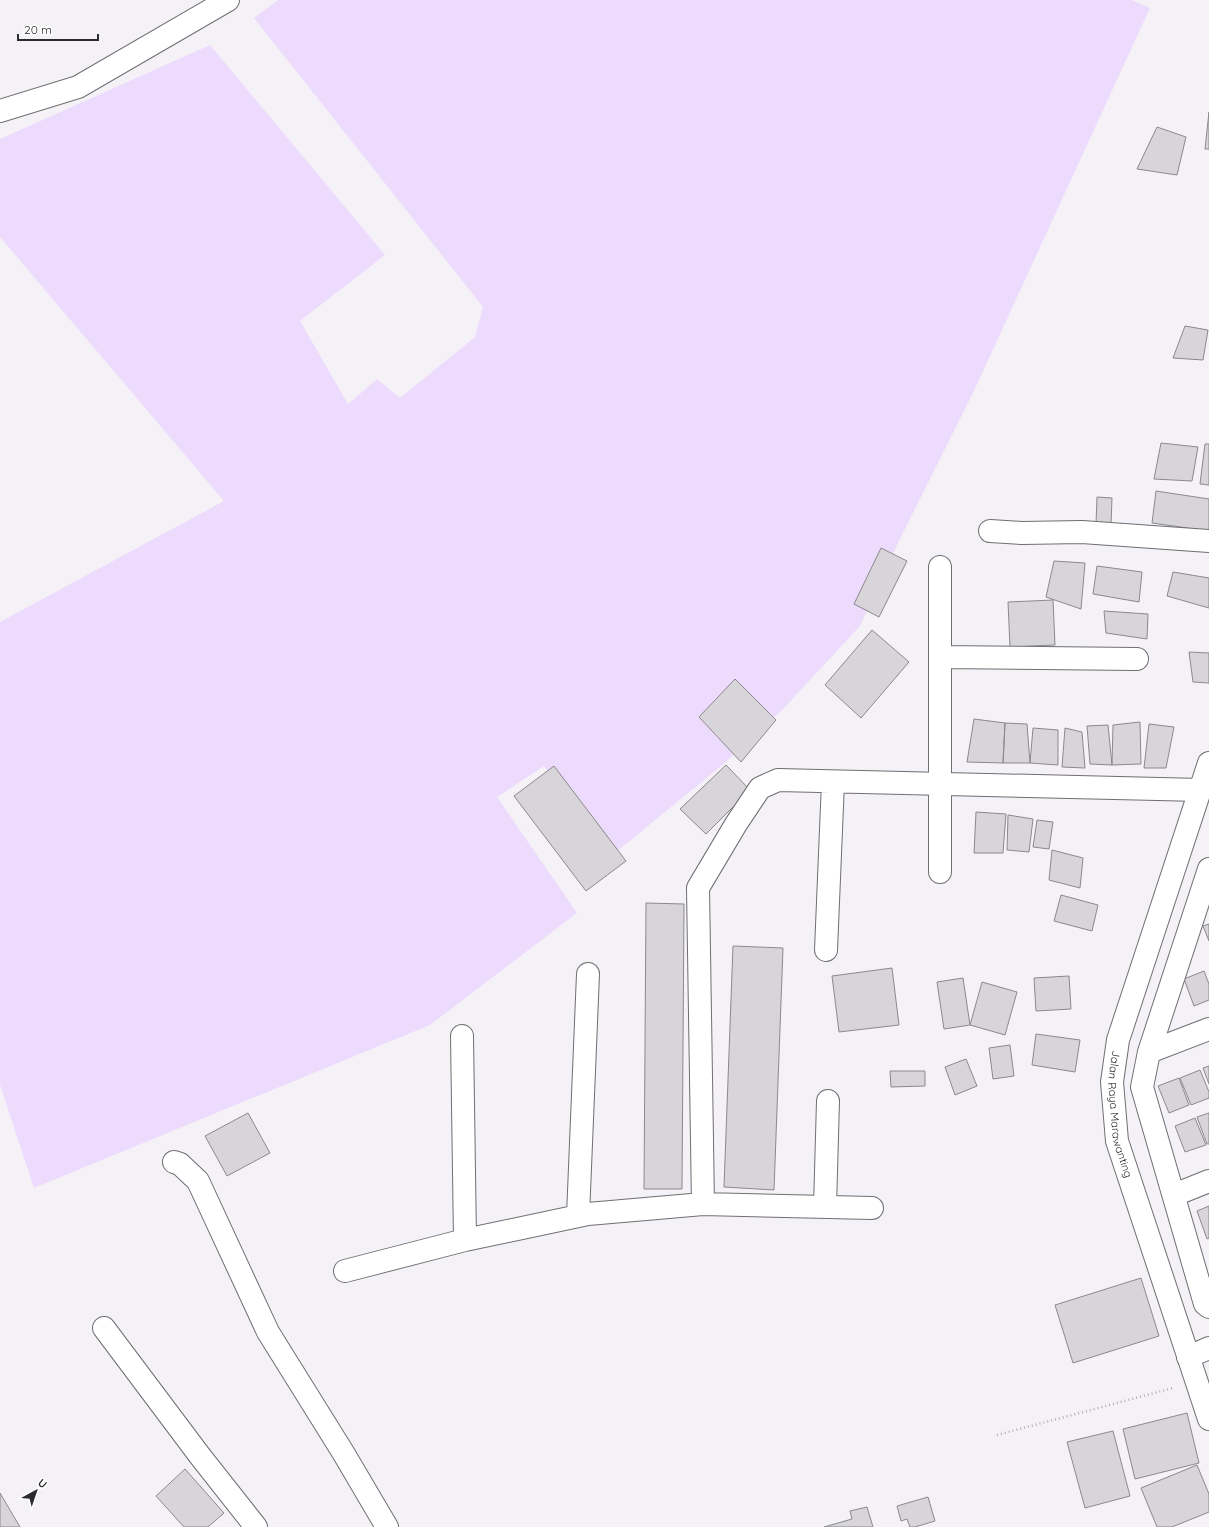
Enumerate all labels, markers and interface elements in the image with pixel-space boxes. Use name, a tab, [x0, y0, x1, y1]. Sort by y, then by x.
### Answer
scale bar	[18, 16, 98, 42]
text: 20 m	[24, 22, 52, 37]
street label: Jalan Raya Marawanting	[1105, 1050, 1136, 1179]
north arrow	[16, 1471, 56, 1511]
text: U	[35, 1475, 50, 1491]

